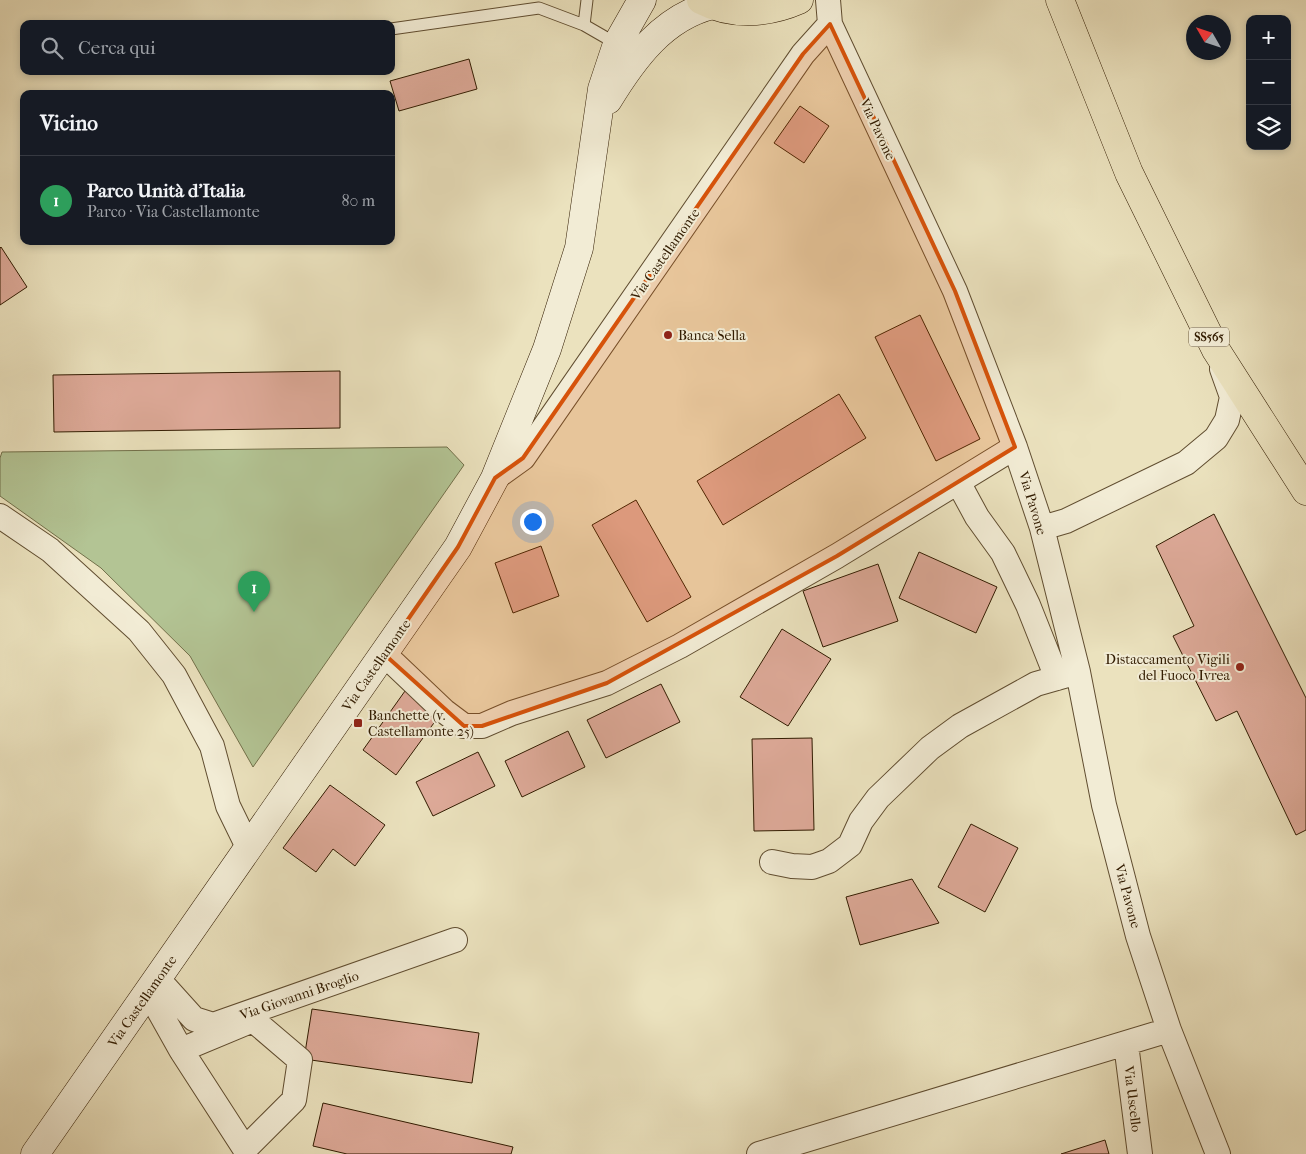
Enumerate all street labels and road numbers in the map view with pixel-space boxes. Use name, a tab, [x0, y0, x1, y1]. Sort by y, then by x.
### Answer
street label: Via Pavone	[855, 95, 899, 163]
street label: Via Castellamonte	[627, 205, 703, 304]
road number: SS565	[1189, 328, 1229, 347]
street label: Via Pavone	[1014, 468, 1050, 537]
street label: Via Castellamonte	[338, 616, 414, 715]
street label: Via Pavone	[1111, 861, 1144, 930]
street label: Via Castellamonte	[104, 952, 180, 1051]
street label: Via Giovanni Broglio	[236, 967, 361, 1024]
street label: Via Uscello	[1120, 1064, 1145, 1133]

